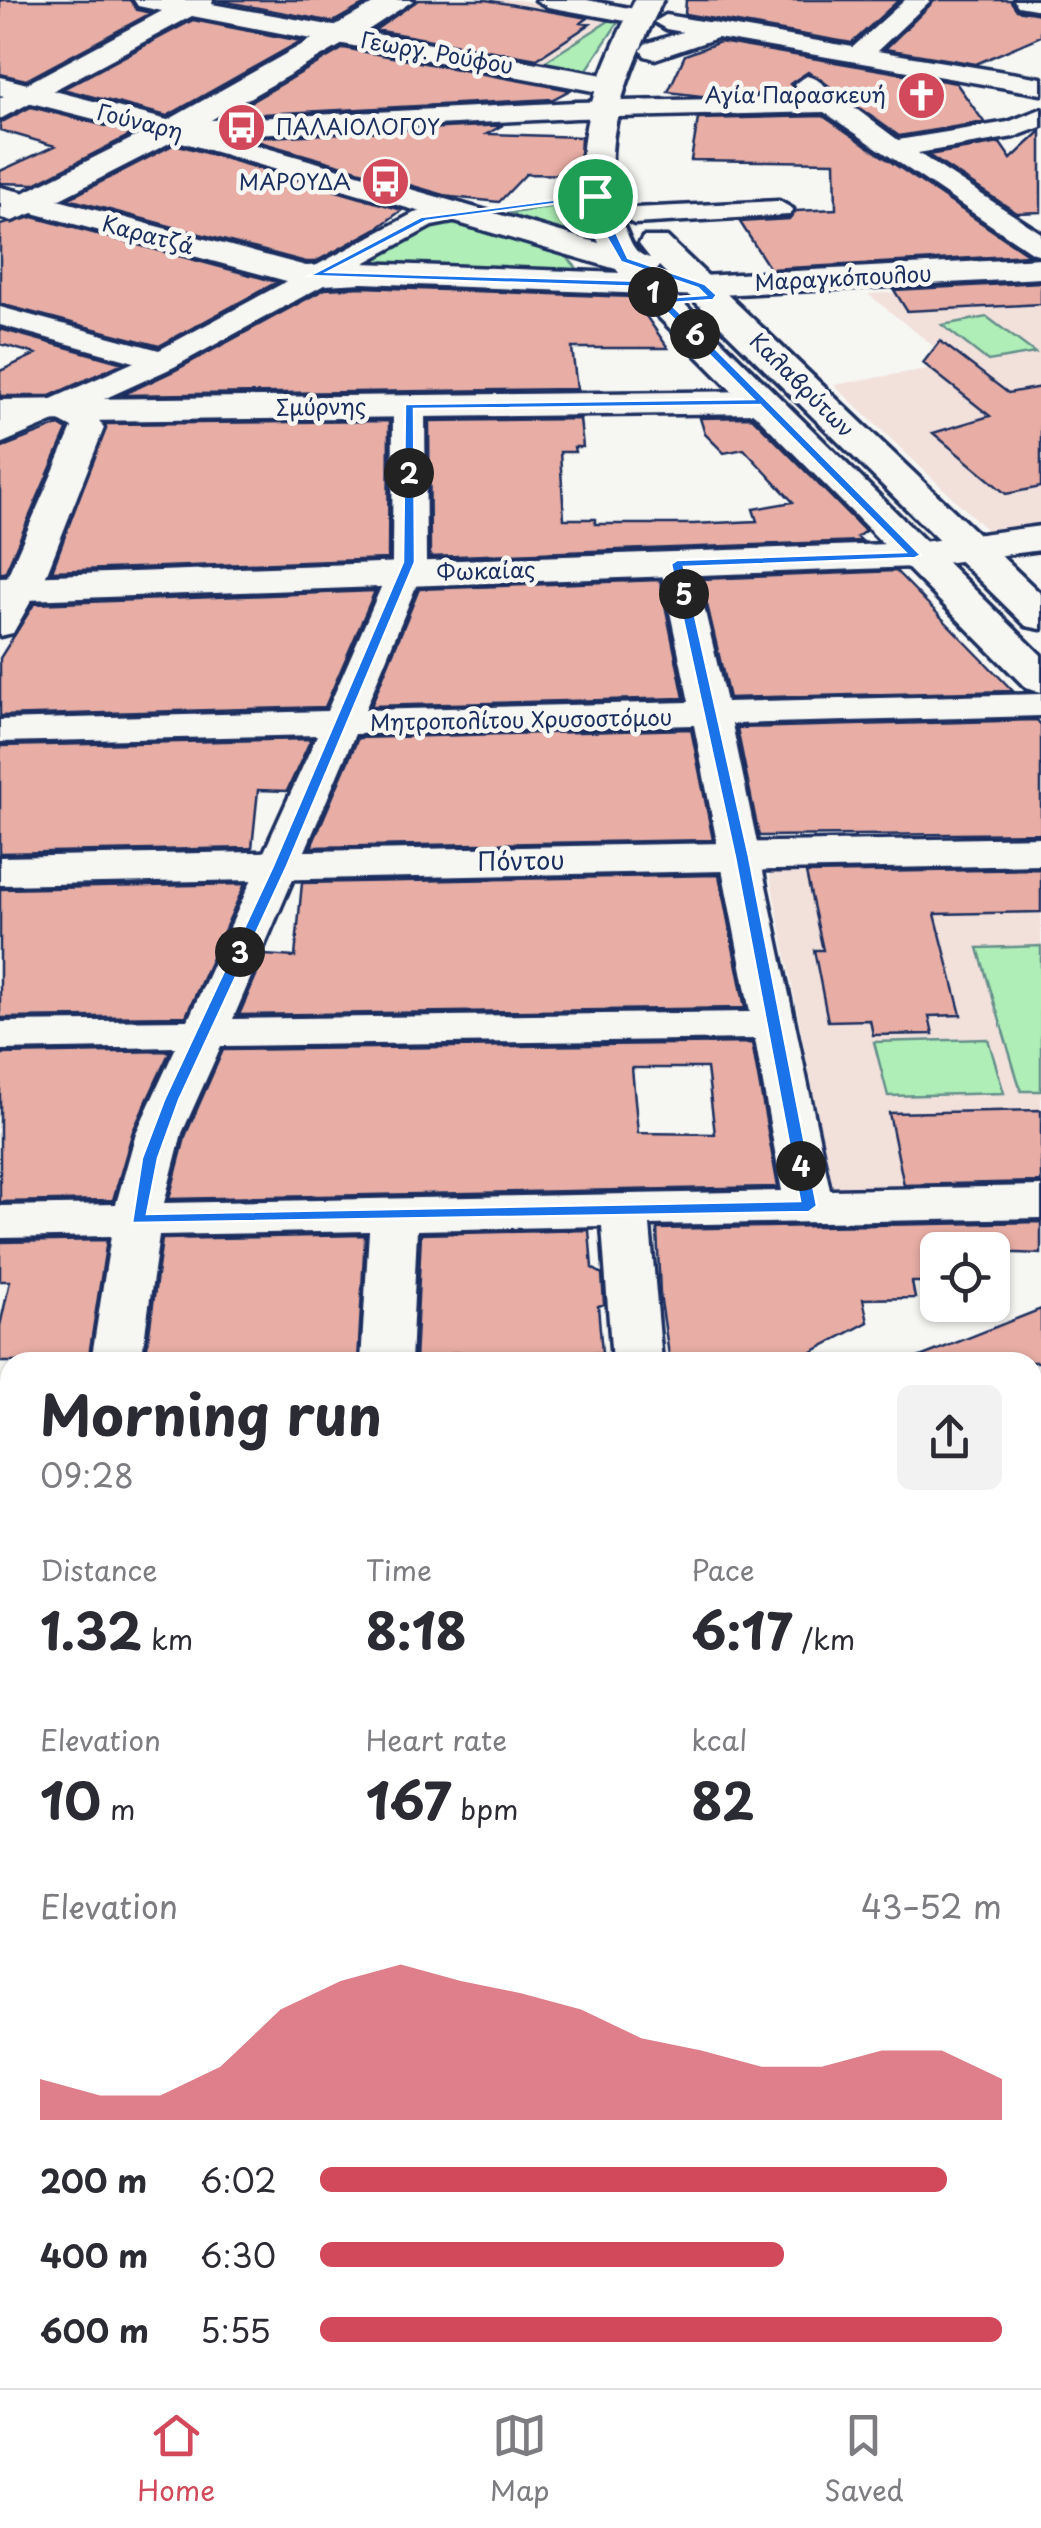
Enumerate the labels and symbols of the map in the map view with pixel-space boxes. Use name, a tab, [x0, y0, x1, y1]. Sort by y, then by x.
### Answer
street label: Γεωργ. Ρούφου	[358, 22, 516, 81]
church icon: Αγία Παρασκευή	[895, 69, 947, 121]
place label: Αγία Παρασκευή	[705, 77, 886, 110]
street label: Γούναρη	[94, 94, 187, 147]
bus stop icon: ΠΑΛΑΙΟΛΟΓΟΥ	[215, 101, 267, 153]
place label: ΠΑΛΑΙΟΛΟΓΟΥ	[276, 109, 440, 142]
pin	[553, 154, 638, 239]
bus stop icon: ΜΑΡΟΥΔΑ	[360, 156, 412, 208]
place label: ΜΑΡΟΥΔΑ	[239, 164, 351, 197]
street label: Καρατζά	[99, 206, 198, 262]
street label: Μαραγκόπουλου	[754, 255, 932, 298]
pin: 1	[628, 267, 678, 317]
pin: 6	[670, 309, 720, 359]
street label: Καλαβρύτων	[743, 324, 863, 444]
street label: Σμύρνης	[275, 388, 366, 423]
pin: 2	[384, 448, 434, 498]
street label: Φωκαίας	[436, 551, 536, 588]
pin: 5	[659, 569, 709, 619]
street label: Μητροπολίτου Χρυσοστόμου	[369, 699, 673, 738]
street label: Πόντου	[477, 840, 565, 880]
pin: 3	[215, 927, 265, 977]
pin: 4	[776, 1141, 826, 1191]

